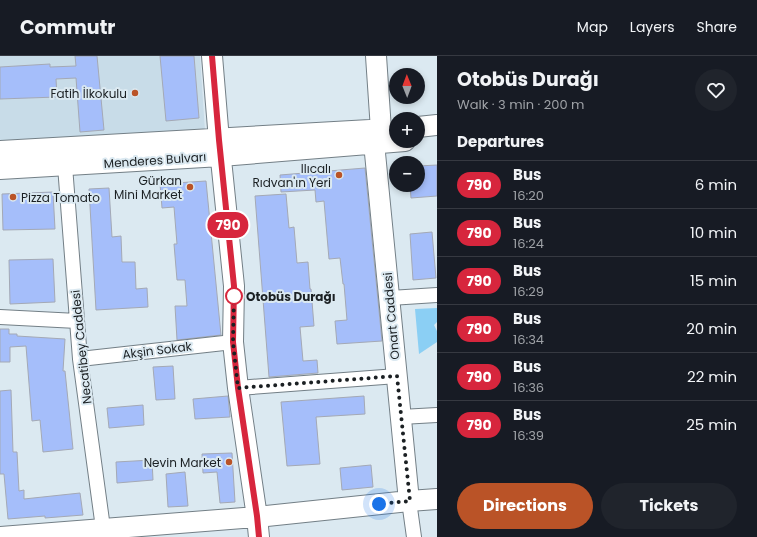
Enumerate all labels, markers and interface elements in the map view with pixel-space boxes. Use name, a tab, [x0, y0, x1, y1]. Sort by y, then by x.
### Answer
text: Commutr	[20, 14, 115, 41]
text: Map	[577, 17, 608, 37]
text: Layers	[630, 17, 674, 37]
text: Share	[696, 17, 737, 37]
text: Otobüs Durağı	[457, 66, 599, 93]
north arrow	[389, 68, 425, 104]
map controls	[389, 68, 425, 192]
button: heart	[695, 69, 737, 111]
place label: Fatih İlkokulu	[50, 85, 127, 102]
marker: Fatih İlkokulu	[130, 88, 140, 98]
text: Walk · 3 min · 200 m	[457, 95, 584, 114]
button: +	[389, 112, 425, 148]
text: Departures	[457, 131, 544, 152]
street label: Menderes Bulvarı	[103, 148, 207, 172]
button: −	[389, 156, 425, 192]
place label: Ilıcalı Rıdvan'ın Yeri	[252, 160, 331, 191]
text: Bus	[513, 164, 541, 185]
marker: Ilıcalı Rıdvan'ın Yeri	[334, 170, 344, 180]
place label: Gürkan Mini Market	[114, 172, 182, 203]
text: 6 min	[695, 174, 737, 195]
text: 790	[466, 175, 492, 195]
marker: Gürkan Mini Market	[185, 182, 195, 192]
text: 16:20	[513, 186, 544, 205]
place label: Pizza Tomato	[21, 189, 100, 206]
marker: Pizza Tomato	[8, 192, 18, 202]
line badge: 790	[205, 212, 251, 238]
text: Bus	[513, 212, 541, 233]
text: 790	[215, 215, 241, 235]
text: 10 min	[690, 222, 737, 243]
text: 790	[466, 223, 492, 243]
text: 16:24	[513, 234, 544, 253]
text: Bus	[513, 260, 541, 281]
text: 15 min	[690, 270, 737, 291]
text: 790	[466, 271, 492, 291]
street label: Onart Caddesi	[379, 272, 403, 360]
text: 16:29	[513, 282, 544, 301]
marker: Otobüs Durağı	[225, 287, 243, 305]
place label: Otobüs Durağı	[246, 288, 336, 305]
street label: Necatibey Caddesi	[67, 289, 95, 405]
text: Bus	[513, 308, 541, 329]
text: 20 min	[686, 318, 737, 339]
text: 790	[466, 319, 492, 339]
text: 16:34	[513, 330, 544, 349]
street label: Akşin Sokak	[121, 337, 193, 363]
text: Bus	[513, 356, 541, 377]
text: 22 min	[687, 366, 737, 387]
text: 790	[466, 367, 492, 387]
text: 16:36	[513, 378, 544, 397]
text: Bus	[513, 404, 541, 425]
text: 25 min	[686, 414, 737, 435]
text: 790	[466, 415, 492, 435]
text: 16:39	[513, 426, 544, 445]
place label: Nevin Market	[144, 454, 221, 471]
marker: Nevin Market	[224, 457, 234, 467]
button: Directions	[457, 483, 593, 529]
button: Tickets	[601, 483, 737, 529]
your location	[369, 494, 389, 514]

